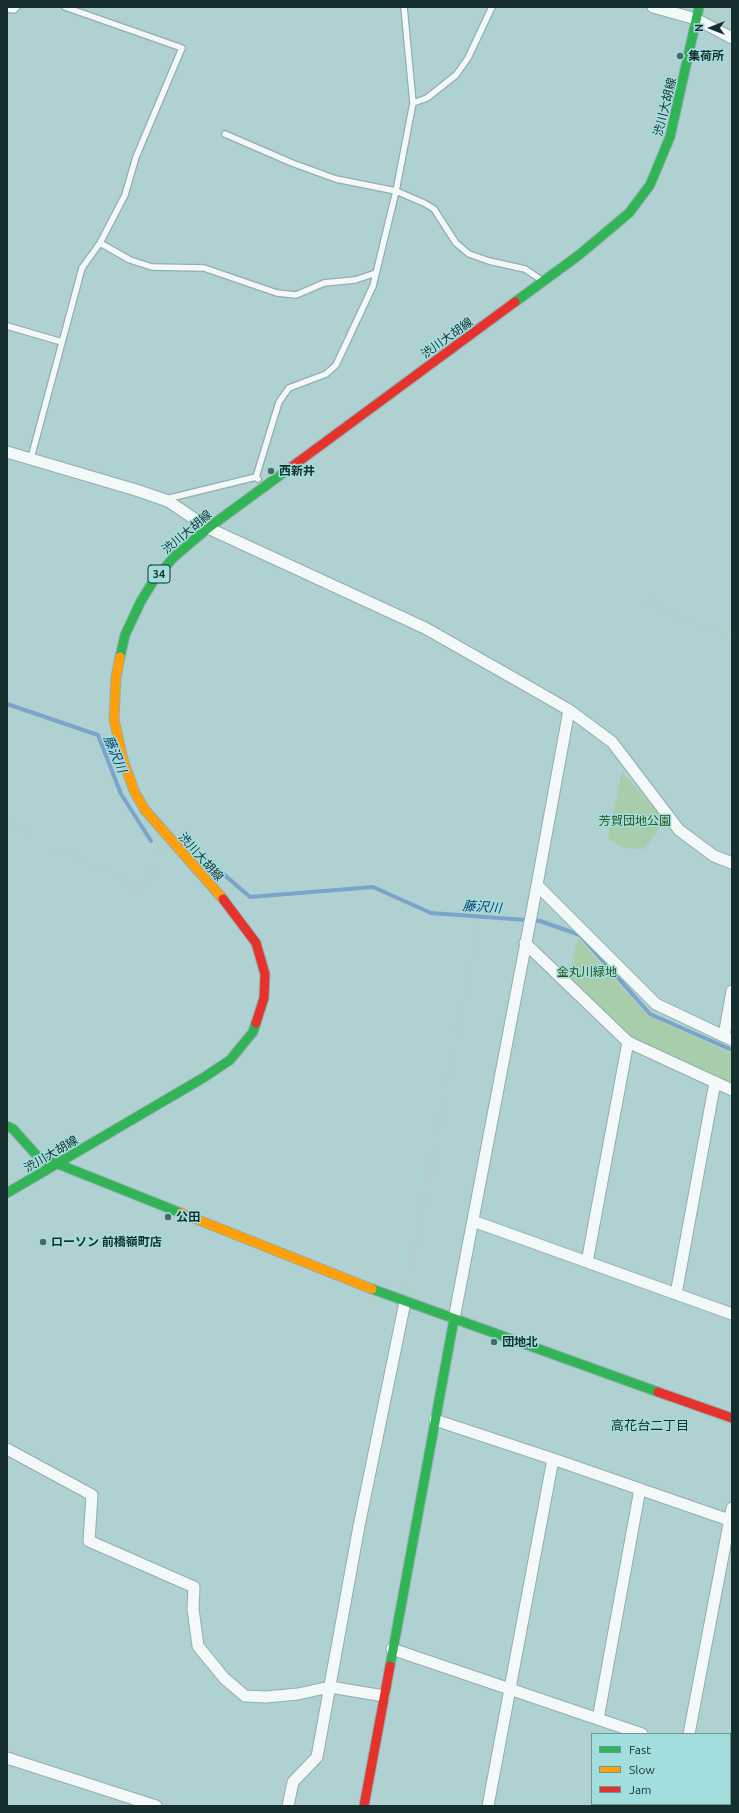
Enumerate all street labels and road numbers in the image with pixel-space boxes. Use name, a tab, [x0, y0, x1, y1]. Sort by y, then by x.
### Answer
street label: 渋川大胡線	[651, 76, 679, 138]
street label: 渋川大胡線	[418, 315, 476, 361]
street label: 渋川大胡線	[159, 507, 215, 557]
road number: 34	[148, 565, 170, 583]
street label: 渋川大胡線	[176, 830, 226, 884]
street label: 渋川大胡線	[21, 1133, 81, 1175]

